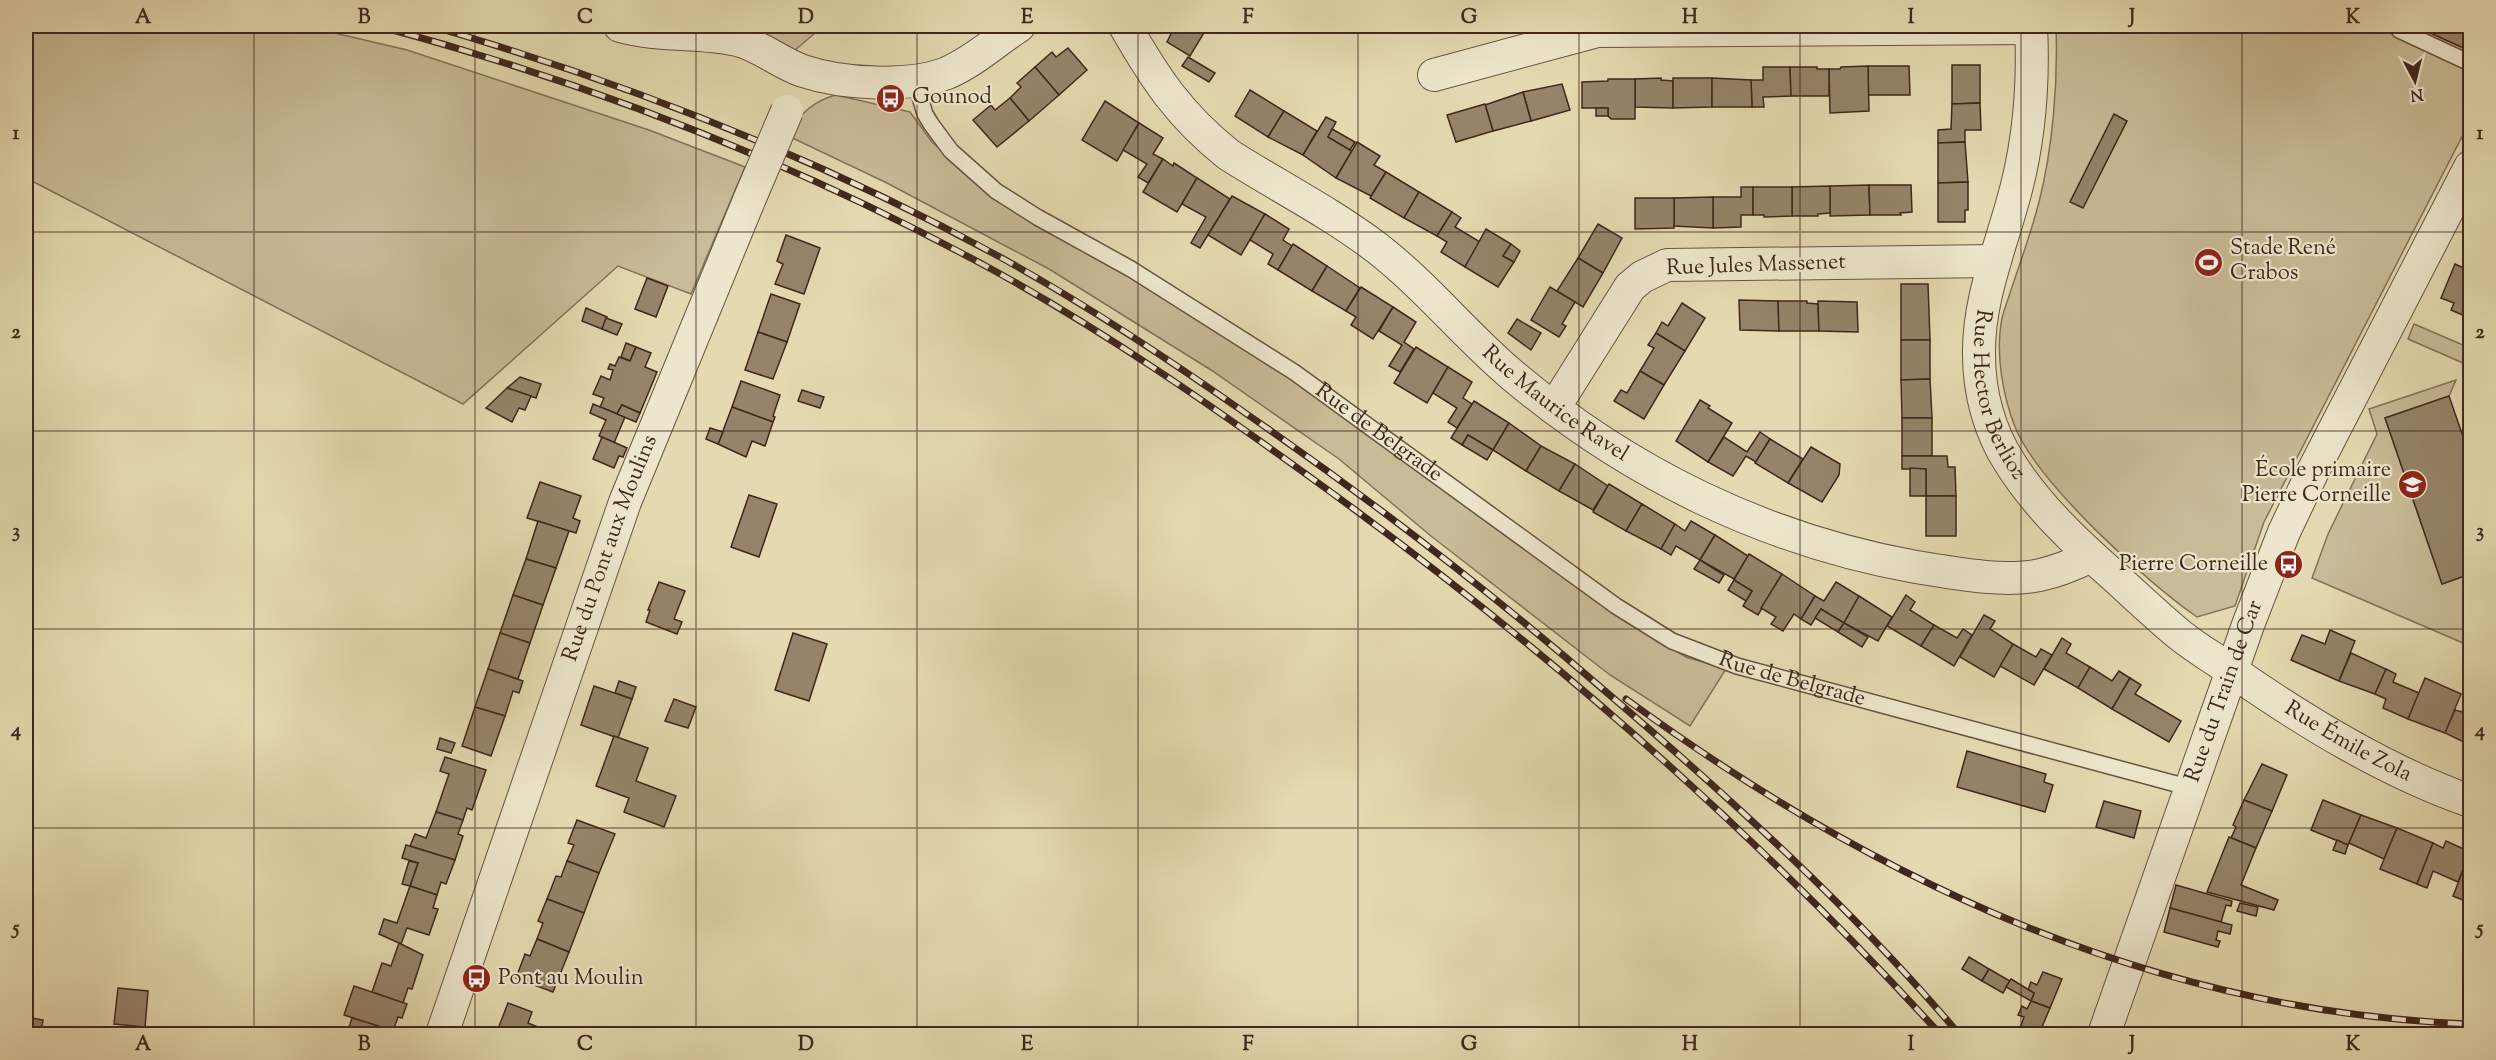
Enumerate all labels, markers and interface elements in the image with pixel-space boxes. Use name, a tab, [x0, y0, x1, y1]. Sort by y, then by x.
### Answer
text: A	[135, 4, 152, 33]
text: B	[358, 4, 371, 33]
text: C	[577, 4, 593, 33]
text: D	[798, 4, 814, 33]
text: E	[1021, 4, 1034, 33]
text: F	[1242, 4, 1254, 33]
text: G	[1461, 4, 1478, 33]
text: H	[1682, 4, 1698, 33]
text: I	[1908, 4, 1915, 33]
text: J	[2127, 4, 2135, 33]
text: K	[2346, 4, 2361, 33]
north arrow	[2385, 51, 2445, 111]
text: N	[2409, 81, 2424, 106]
bus stop icon: Gounod	[875, 82, 907, 114]
place label: Gounod	[912, 82, 992, 114]
text: 1	[13, 120, 20, 149]
text: 1	[2477, 120, 2484, 149]
place label: Stade René Crabos	[2230, 233, 2336, 290]
sports icon: Stade René Crabos	[2193, 246, 2225, 278]
street label: Rue Jules Massenet	[1666, 247, 1847, 285]
street label: Rue Hector Berlioz	[1963, 307, 2033, 487]
text: 2	[11, 319, 21, 348]
text: 2	[2475, 319, 2485, 348]
street label: Rue Maurice Ravel	[1474, 338, 1634, 471]
street label: Rue de Belgrade	[1308, 376, 1449, 491]
street label: Rue du Pont aux Moulins	[555, 430, 667, 666]
place label: École primaire Pierre Corneille	[2242, 454, 2391, 512]
school or university icon: École primaire Pierre Corneille	[2396, 468, 2428, 500]
text: 3	[12, 518, 20, 547]
text: 3	[2476, 518, 2484, 547]
place label: Pierre Corneille	[2119, 549, 2268, 581]
bus stop icon: Pierre Corneille	[2273, 549, 2305, 581]
street label: Rue du Train de Car	[2178, 596, 2272, 787]
street label: Rue de Belgrade	[1713, 644, 1869, 716]
street label: Rue Émile Zola	[2277, 694, 2417, 791]
text: 4	[10, 717, 21, 746]
text: 4	[2474, 717, 2485, 746]
text: 5	[11, 915, 20, 944]
text: 5	[2475, 915, 2484, 944]
bus stop icon: Pont au Moulin	[461, 963, 493, 995]
place label: Pont au Moulin	[498, 963, 644, 995]
text: A	[135, 1031, 152, 1060]
text: B	[358, 1031, 371, 1060]
text: C	[577, 1031, 593, 1060]
text: D	[798, 1031, 814, 1060]
text: E	[1021, 1031, 1034, 1060]
text: F	[1242, 1031, 1254, 1060]
text: G	[1461, 1031, 1478, 1060]
text: H	[1682, 1031, 1698, 1060]
text: I	[1908, 1031, 1915, 1060]
text: J	[2127, 1031, 2135, 1060]
text: K	[2346, 1031, 2361, 1060]

